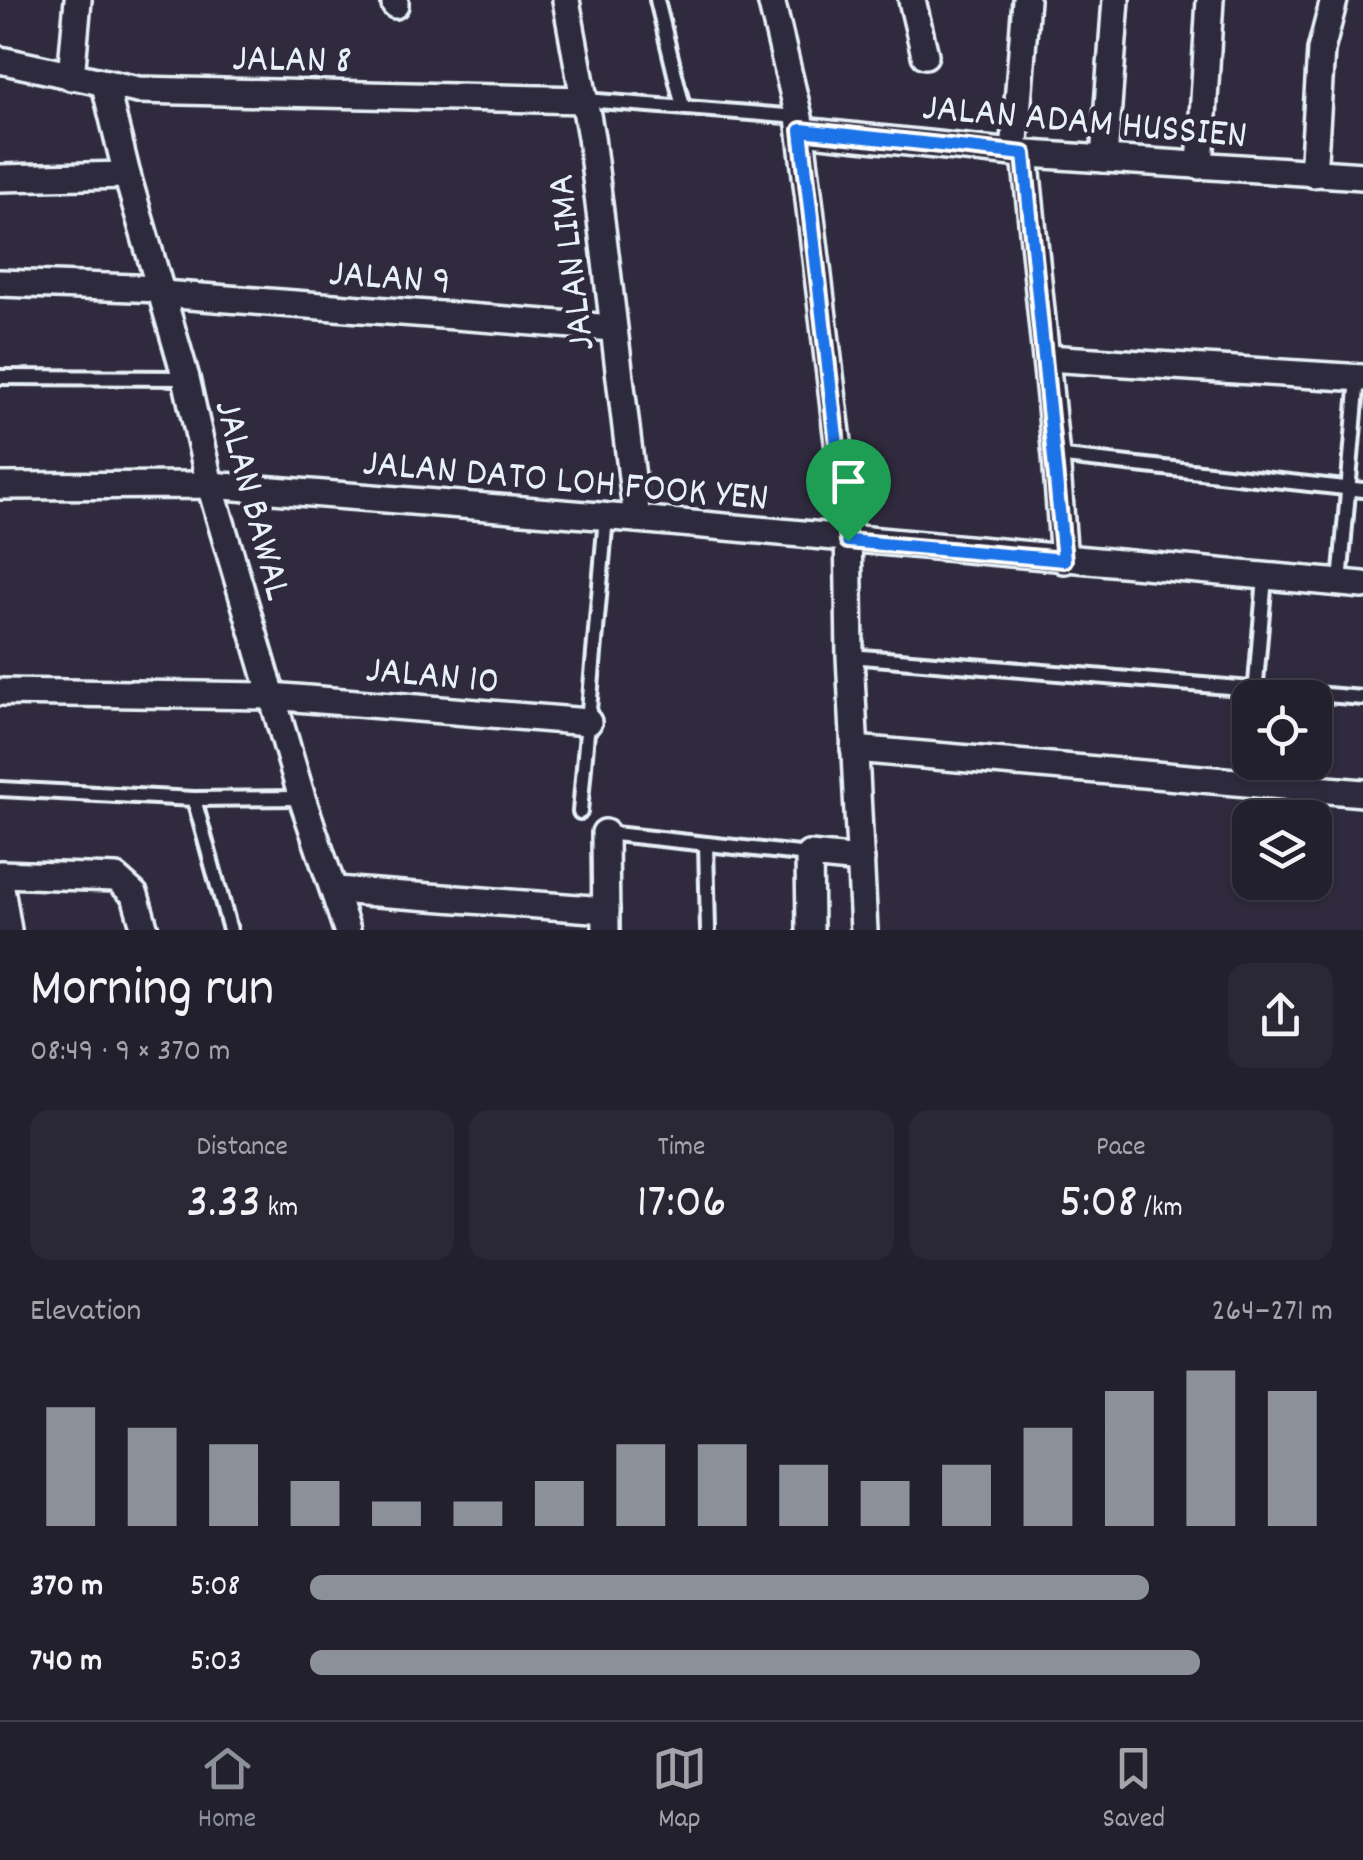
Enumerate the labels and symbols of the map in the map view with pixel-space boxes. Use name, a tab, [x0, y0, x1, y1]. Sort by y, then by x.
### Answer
street label: JALAN 8	[232, 33, 352, 92]
street label: JALAN ADAM HUSSIEN	[920, 82, 1249, 167]
street label: JALAN LIMA	[535, 171, 614, 354]
street label: JALAN 9	[327, 248, 452, 313]
street label: JALAN BAWAL	[196, 394, 304, 607]
street label: JALAN DATO LOH FOOK YEN	[360, 437, 771, 530]
pin	[806, 439, 891, 542]
street label: JALAN 10	[363, 644, 502, 713]

